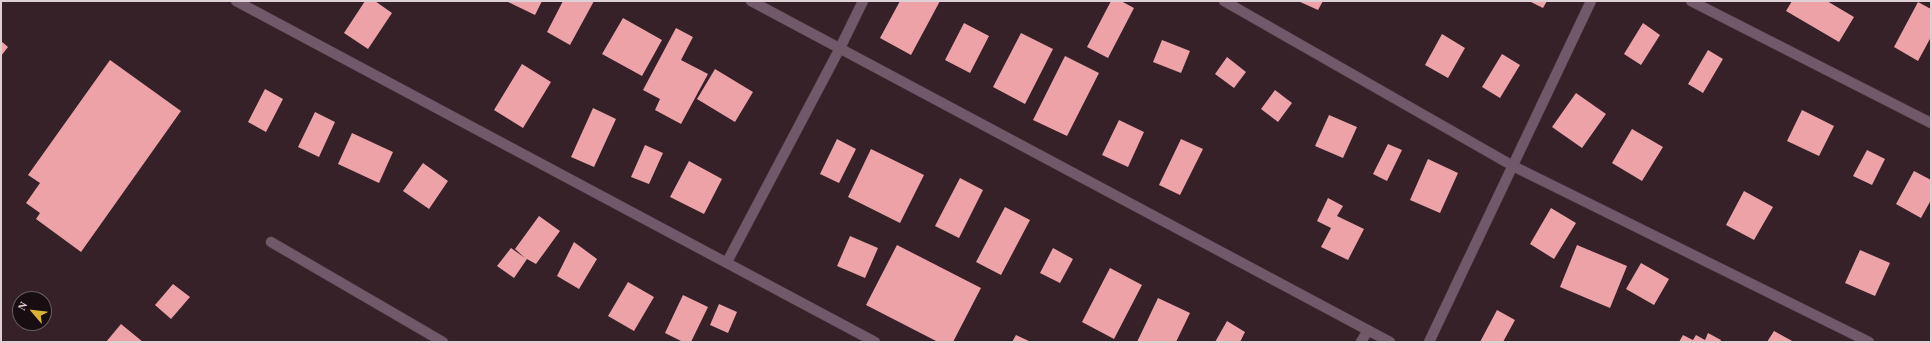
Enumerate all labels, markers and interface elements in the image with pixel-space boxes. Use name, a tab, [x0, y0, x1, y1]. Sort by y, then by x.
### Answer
north arrow	[12, 291, 52, 331]
text: N	[15, 300, 29, 312]

